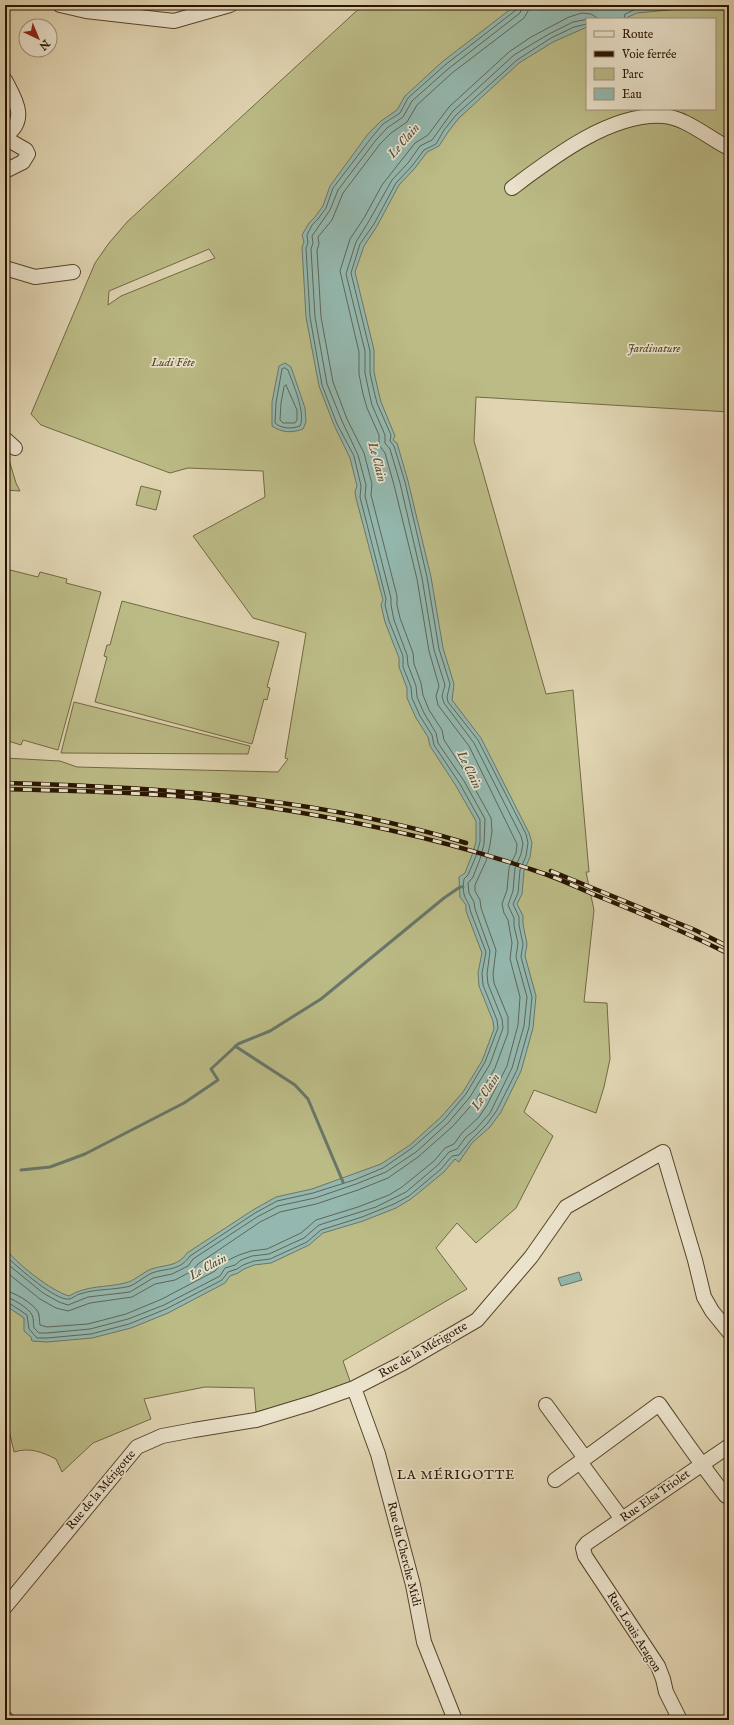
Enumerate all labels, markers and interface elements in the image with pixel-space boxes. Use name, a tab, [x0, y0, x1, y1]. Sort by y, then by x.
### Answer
north arrow	[18, 18, 58, 58]
legend	[586, 18, 716, 110]
text: Route	[622, 27, 654, 42]
text: N	[36, 35, 53, 53]
text: Voie ferrée	[621, 47, 677, 62]
text: Parc	[622, 67, 644, 82]
text: Eau	[622, 87, 642, 102]
water label: Le Clain	[384, 120, 424, 163]
park label: Jardinature	[627, 341, 681, 356]
park label: Ludi Fête	[150, 355, 195, 370]
water label: Le Clain	[363, 439, 390, 484]
water label: Le Clain	[452, 747, 486, 792]
water label: Le Clain	[467, 1070, 504, 1115]
water label: Le Clain	[185, 1250, 230, 1285]
street label: Rue de la Mérigotte	[376, 1318, 470, 1382]
street label: Rue de la Mérigotte	[63, 1446, 139, 1533]
street label: Rue Elsa Triolet	[617, 1466, 693, 1526]
district label: LA MÉRIGOTTE	[397, 1467, 515, 1484]
street label: Rue du Cherche Midi	[384, 1500, 424, 1608]
street label: Rue Louis Aragon	[603, 1589, 665, 1675]

